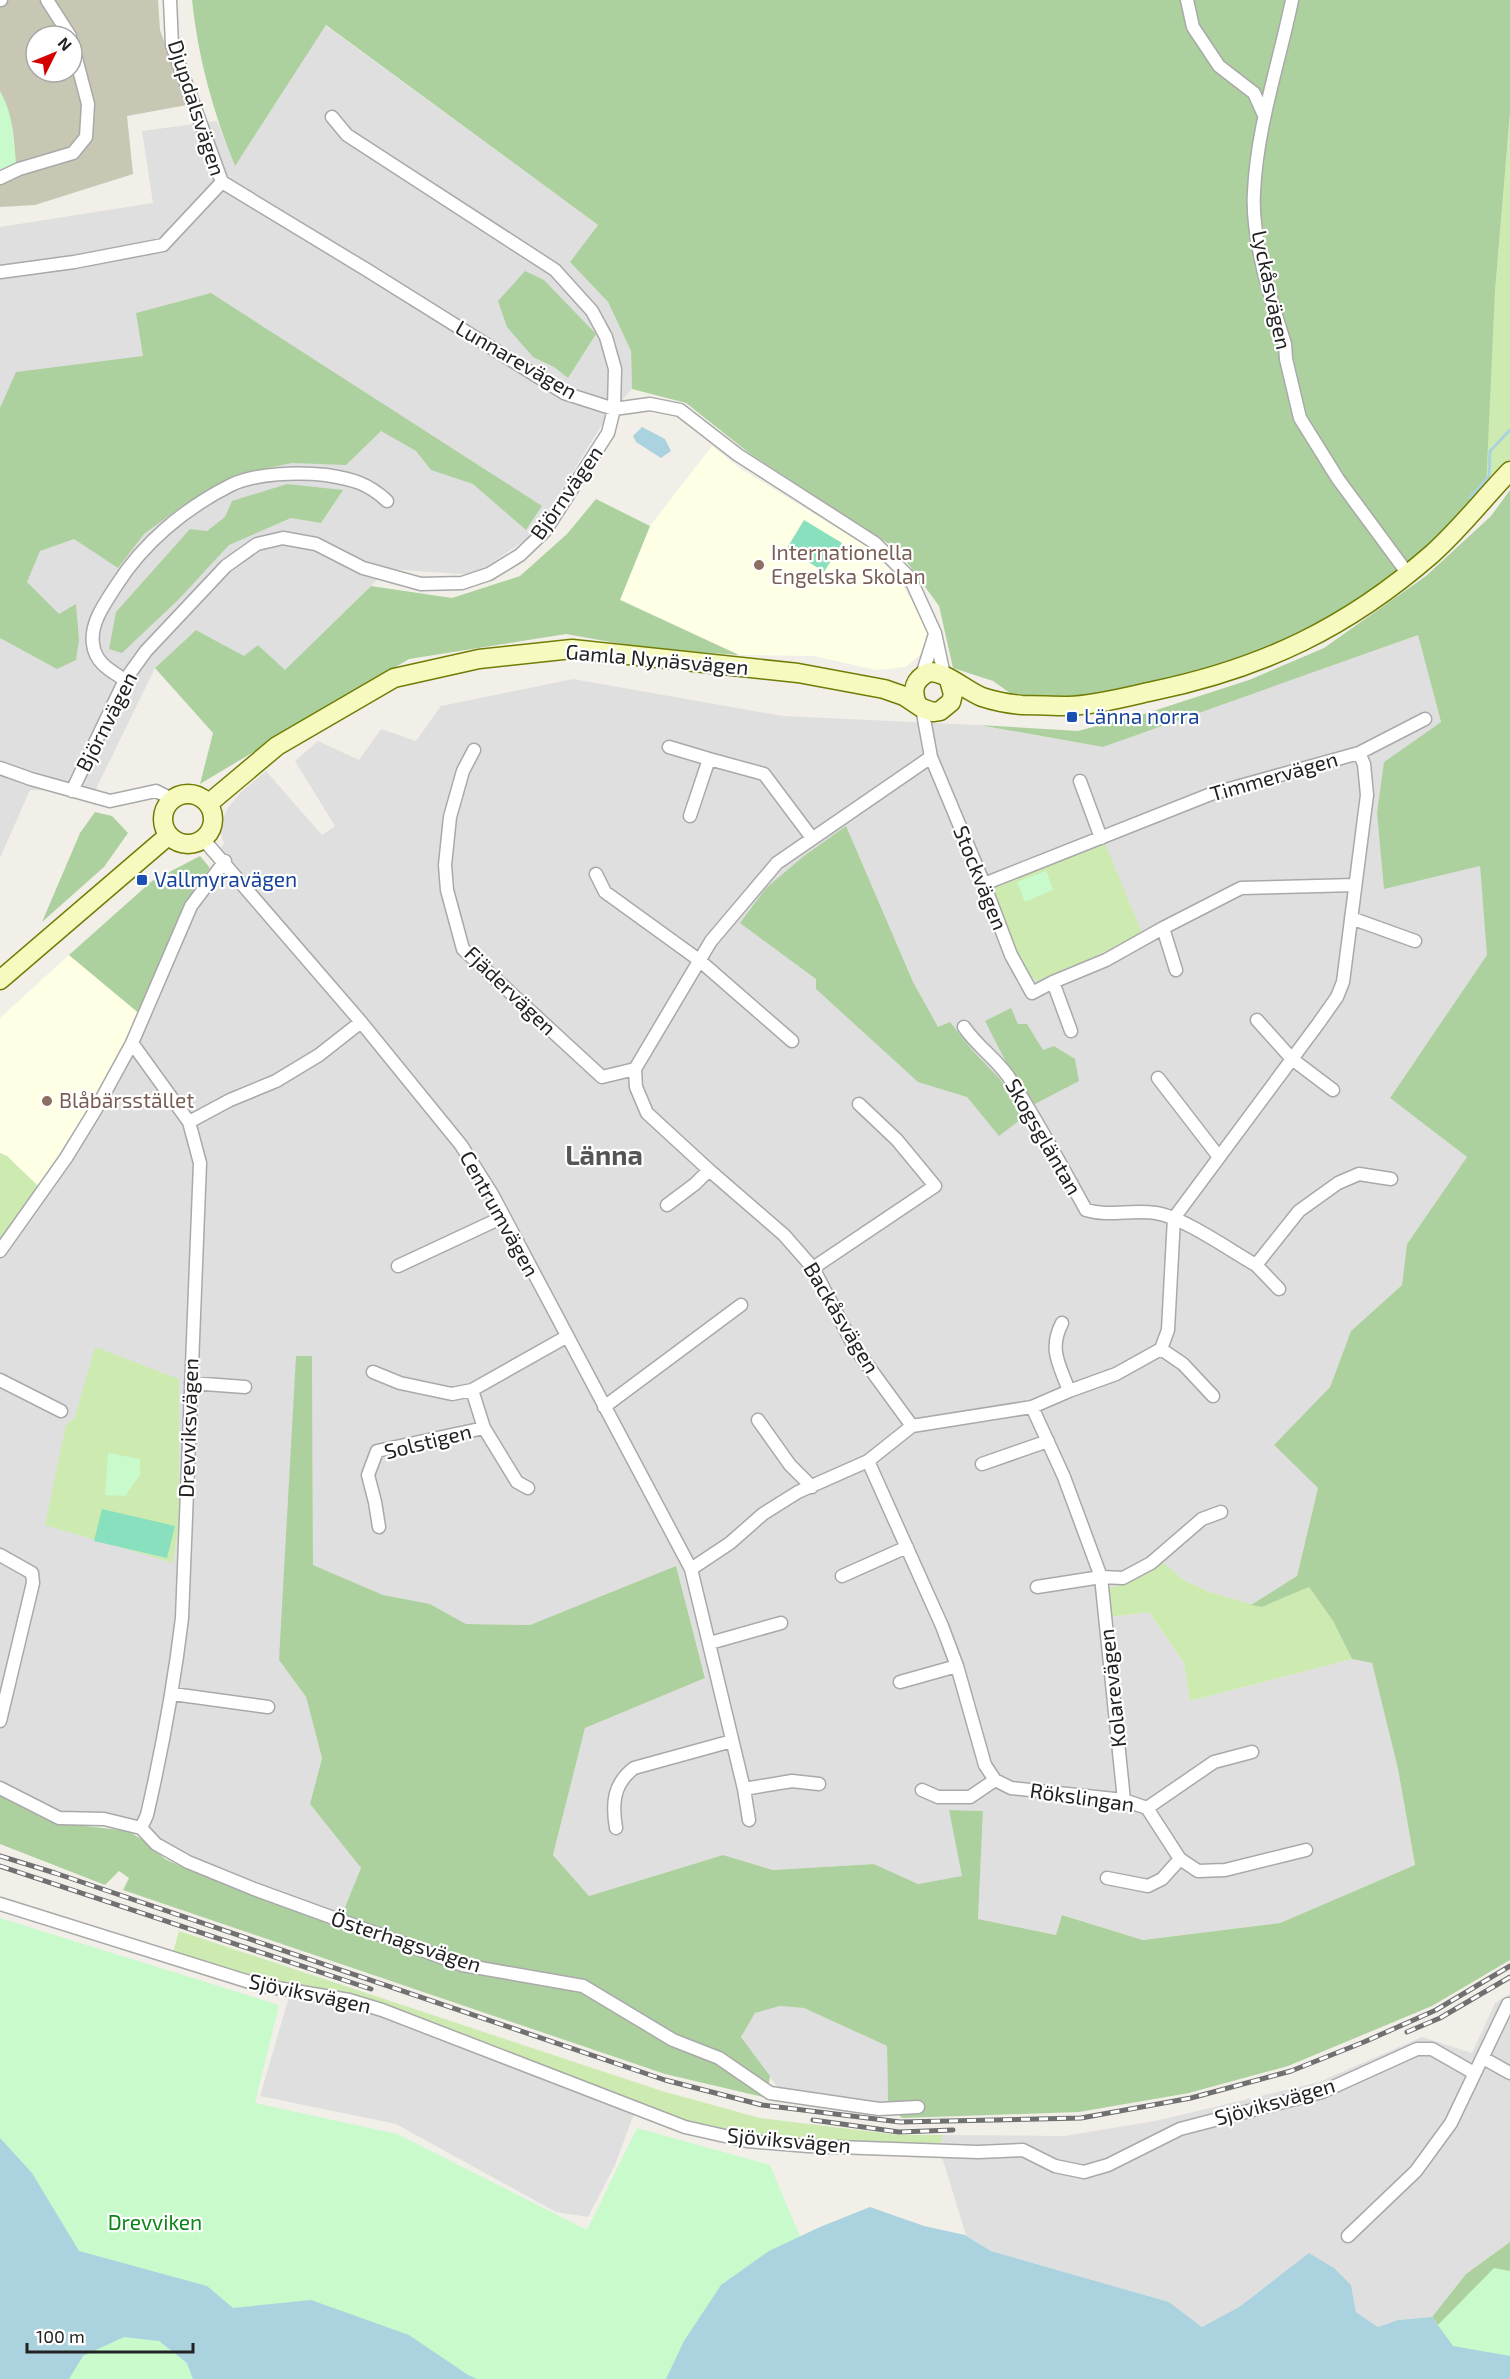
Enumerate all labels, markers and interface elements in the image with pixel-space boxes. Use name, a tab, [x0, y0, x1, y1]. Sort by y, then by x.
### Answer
north arrow	[24, 24, 84, 84]
text: N	[54, 33, 76, 54]
street label: Djupdalsvägen	[163, 36, 231, 179]
street label: Lyckåsvägen	[1248, 228, 1297, 352]
street label: Lunnarevägen	[452, 314, 582, 403]
street label: Björnvägen	[524, 441, 608, 544]
place label: Internationella Engelska Skolan	[771, 539, 926, 588]
marker: Internationella Engelska Skolan	[752, 558, 766, 572]
street label: Gamla Nynäsvägen	[565, 638, 750, 679]
street label: Björnvägen	[70, 667, 142, 776]
place label: Länna norra	[1084, 703, 1199, 728]
marker: Länna norra	[1065, 710, 1079, 724]
street label: Timmervägen	[1207, 745, 1340, 806]
street label: Stockvägen	[949, 822, 1014, 933]
place label: Vallmyravägen	[154, 866, 297, 891]
marker: Vallmyravägen	[135, 873, 149, 887]
street label: Fjädervägen	[459, 940, 562, 1040]
street label: Skogsgläntan	[1001, 1074, 1088, 1199]
place label: Blåbärsstället	[59, 1087, 194, 1112]
marker: Blåbärsstället	[40, 1094, 54, 1108]
district label: Länna	[565, 1138, 643, 1170]
street label: Centrumvägen	[455, 1146, 545, 1281]
street label: Backåsvägen	[799, 1257, 885, 1377]
street label: Drevviksvägen	[173, 1358, 202, 1498]
street label: Solstigen	[381, 1418, 474, 1463]
street label: Kolarevägen	[1093, 1628, 1130, 1749]
street label: Rökslingan	[1028, 1777, 1136, 1816]
street label: Österhagsvägen	[328, 1905, 485, 1977]
street label: Sjöviksvägen	[247, 1967, 374, 2019]
street label: Sjöviksvägen	[1211, 2071, 1338, 2131]
street label: Sjöviksvägen	[726, 2122, 852, 2158]
park label: Drevviken	[108, 2209, 202, 2234]
scale bar	[27, 2316, 194, 2354]
text: 100 m	[36, 2325, 85, 2347]

